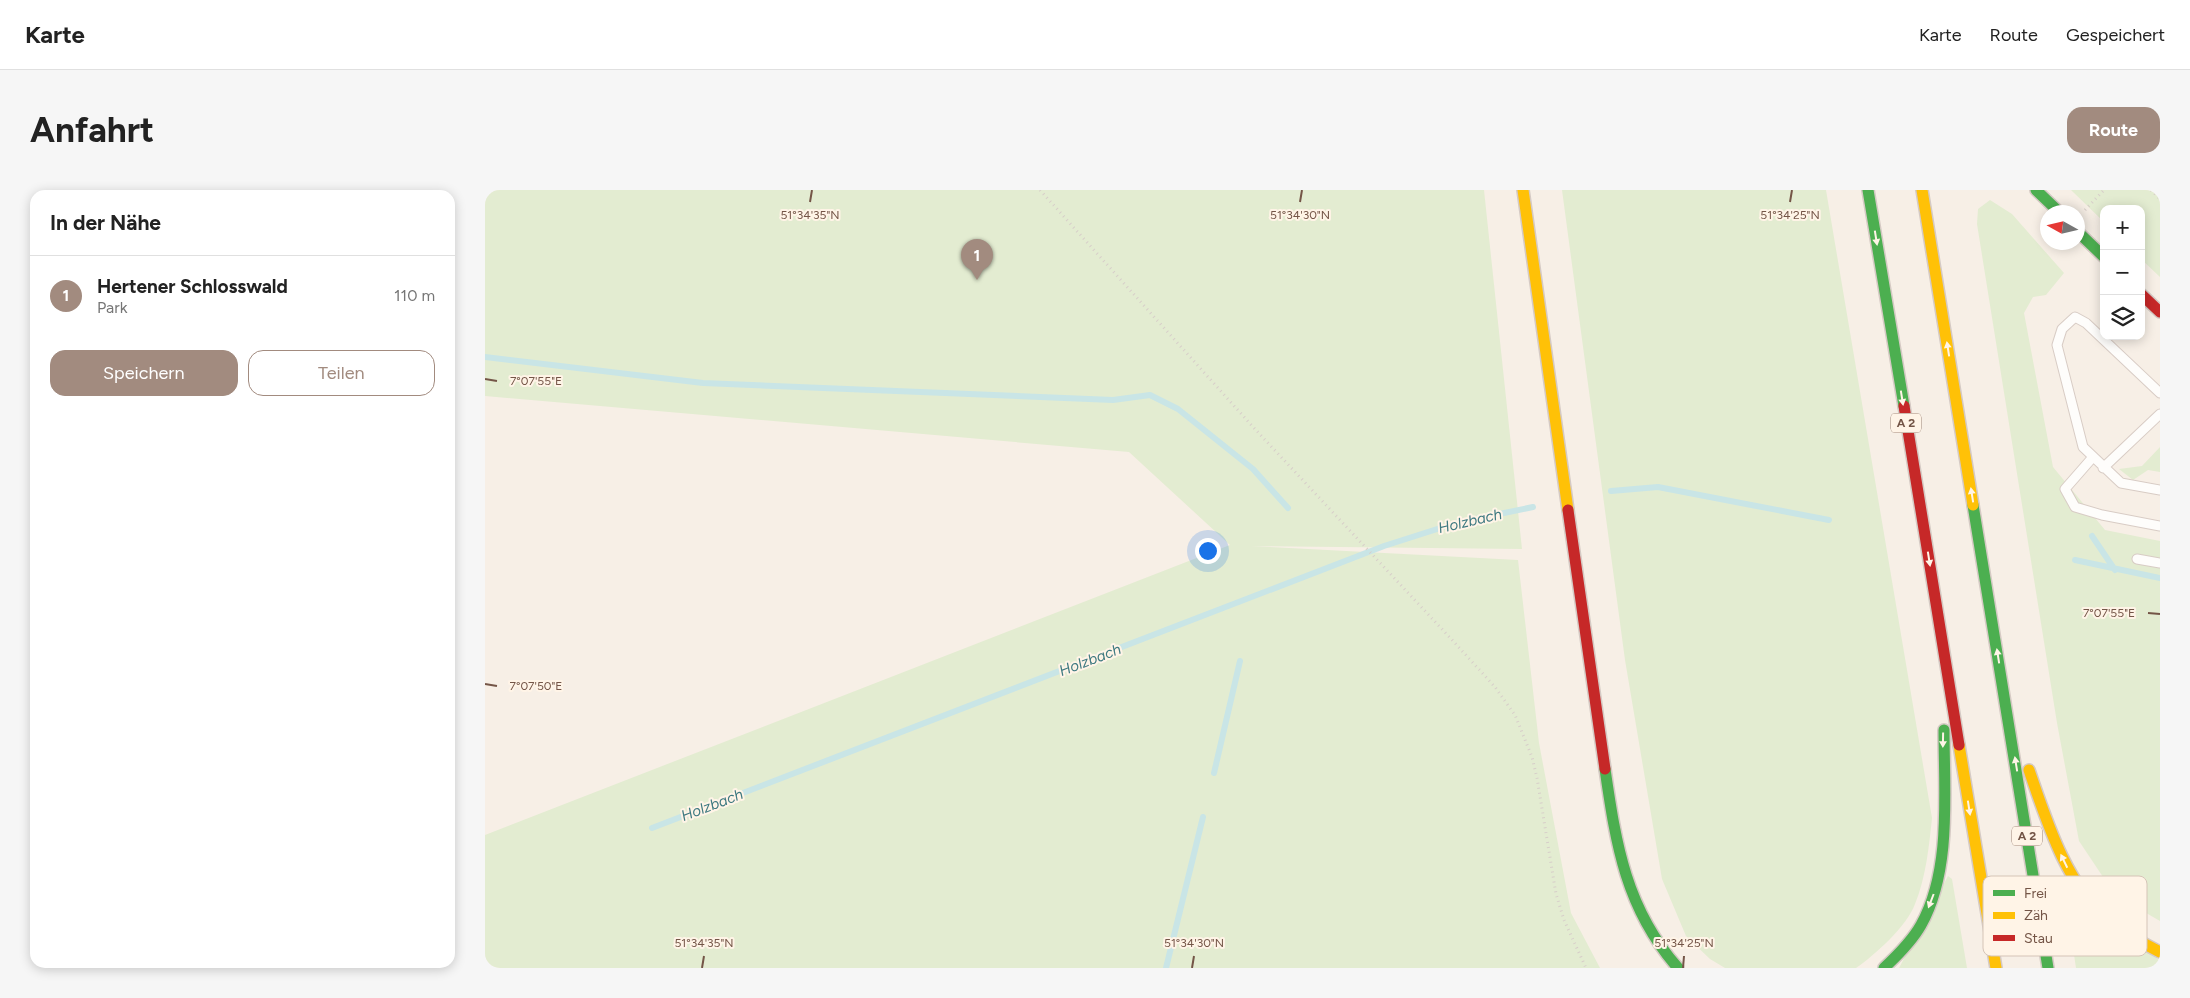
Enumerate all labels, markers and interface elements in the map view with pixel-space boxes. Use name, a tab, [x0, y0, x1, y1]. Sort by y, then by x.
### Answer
text: Karte	[25, 20, 85, 49]
text: Karte	[1919, 24, 1962, 46]
text: Route	[1990, 24, 2038, 46]
text: Gespeichert	[2066, 24, 2165, 46]
button: Route	[2067, 107, 2160, 153]
text: Anfahrt	[30, 109, 154, 151]
north arrow	[2040, 205, 2085, 250]
map controls	[2100, 205, 2145, 340]
button: +	[2100, 205, 2145, 250]
text: 51°34'35"N	[780, 208, 840, 222]
text: 51°34'30"N	[1270, 208, 1330, 222]
text: 51°34'25"N	[1760, 208, 1820, 222]
text: In der Nähe	[50, 210, 161, 235]
one-way arrow	[1872, 230, 1880, 246]
pin: 1	[961, 239, 993, 280]
button: −	[2100, 250, 2145, 295]
text: Hertener Schlosswald	[97, 275, 288, 298]
text: 1	[63, 286, 69, 305]
text: 110 m	[394, 286, 435, 305]
button: layers	[2100, 295, 2145, 340]
text: Park	[97, 298, 127, 317]
one-way arrow	[1944, 341, 1952, 357]
button: Speichern	[50, 350, 238, 396]
button: Teilen	[248, 350, 435, 396]
text: 7°07'55"E	[510, 374, 562, 388]
one-way arrow	[1899, 391, 1907, 407]
road number: A 2	[1891, 414, 1921, 432]
one-way arrow	[1968, 487, 1976, 503]
water label: Holzbach	[1436, 505, 1504, 537]
your location	[1195, 538, 1221, 564]
one-way arrow	[1925, 551, 1933, 567]
text: 7°07'55"E	[2083, 606, 2135, 620]
water label: Holzbach	[1057, 640, 1123, 680]
one-way arrow	[1994, 647, 2002, 663]
text: 7°07'50"E	[510, 679, 562, 693]
one-way arrow	[1939, 732, 1947, 748]
one-way arrow	[2011, 756, 2019, 772]
water label: Holzbach	[679, 785, 745, 825]
one-way arrow	[1966, 800, 1974, 816]
road number: A 2	[2012, 826, 2042, 846]
one-way arrow	[2060, 853, 2068, 868]
legend	[1983, 876, 2147, 956]
text: Frei	[2024, 885, 2047, 902]
one-way arrow	[1927, 894, 1935, 909]
text: Zäh	[2024, 907, 2048, 924]
text: Stau	[2024, 930, 2053, 947]
text: 51°34'35"N	[674, 936, 734, 950]
text: 51°34'30"N	[1164, 936, 1224, 950]
text: 51°34'25"N	[1654, 936, 1714, 950]

